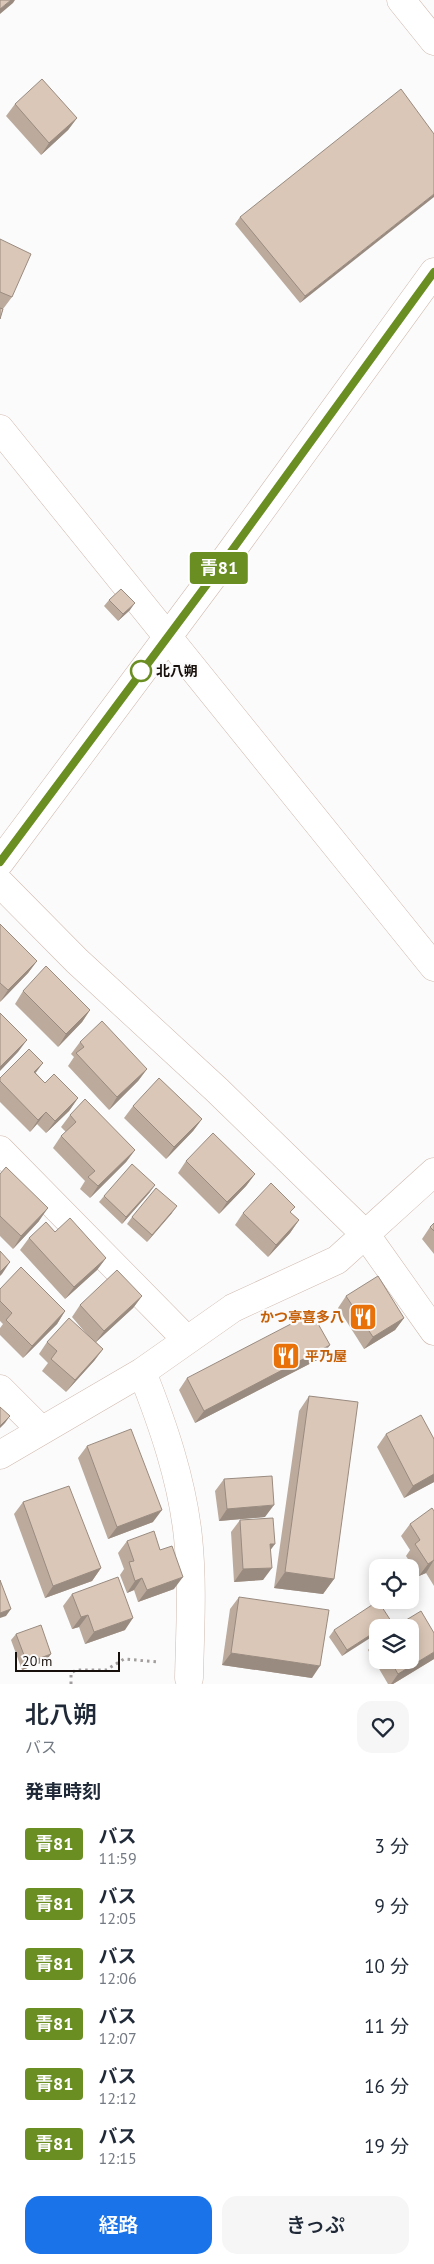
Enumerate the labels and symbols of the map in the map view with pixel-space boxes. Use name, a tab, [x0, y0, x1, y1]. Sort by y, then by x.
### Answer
line badge: 青81	[190, 552, 248, 584]
marker: 北八朔	[130, 660, 152, 682]
place label: 北八朔	[156, 662, 198, 680]
restaurant icon: かつ亭喜多八	[348, 1302, 378, 1332]
place label: かつ亭喜多八	[260, 1308, 344, 1326]
restaurant icon: 平乃屋	[271, 1341, 301, 1371]
place label: 平乃屋	[305, 1347, 347, 1365]
scale bar	[15, 1649, 120, 1672]

